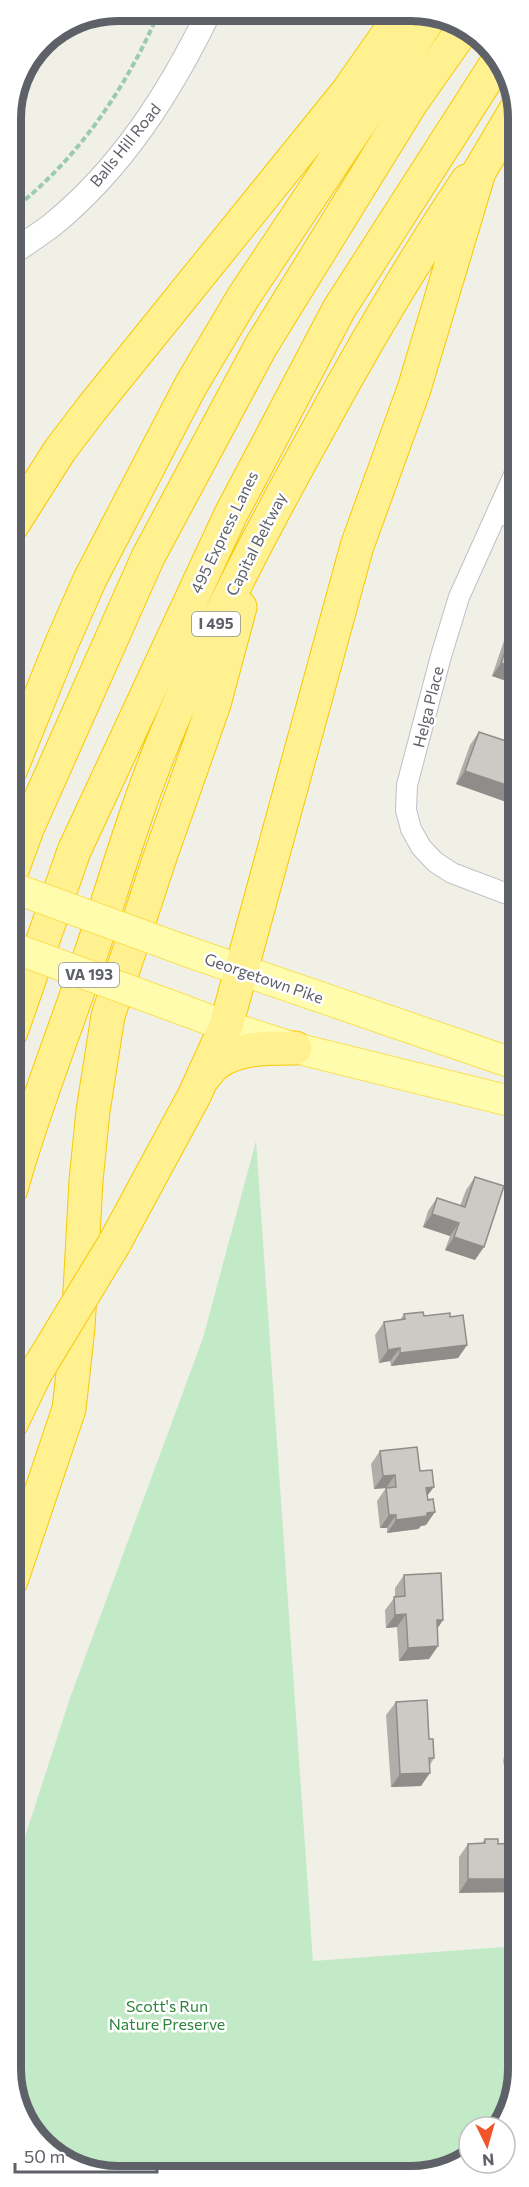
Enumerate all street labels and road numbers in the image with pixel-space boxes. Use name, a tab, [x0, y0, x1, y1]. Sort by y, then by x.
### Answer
street label: Balls Hill Road	[85, 99, 164, 190]
street label: 495 Express Lanes	[186, 468, 261, 596]
street label: Capital Beltway	[221, 489, 290, 599]
road number: I 495	[192, 612, 240, 636]
street label: Helga Place	[408, 664, 447, 750]
street label: Georgetown Pike	[202, 948, 326, 1007]
road number: VA 193	[59, 963, 119, 987]

